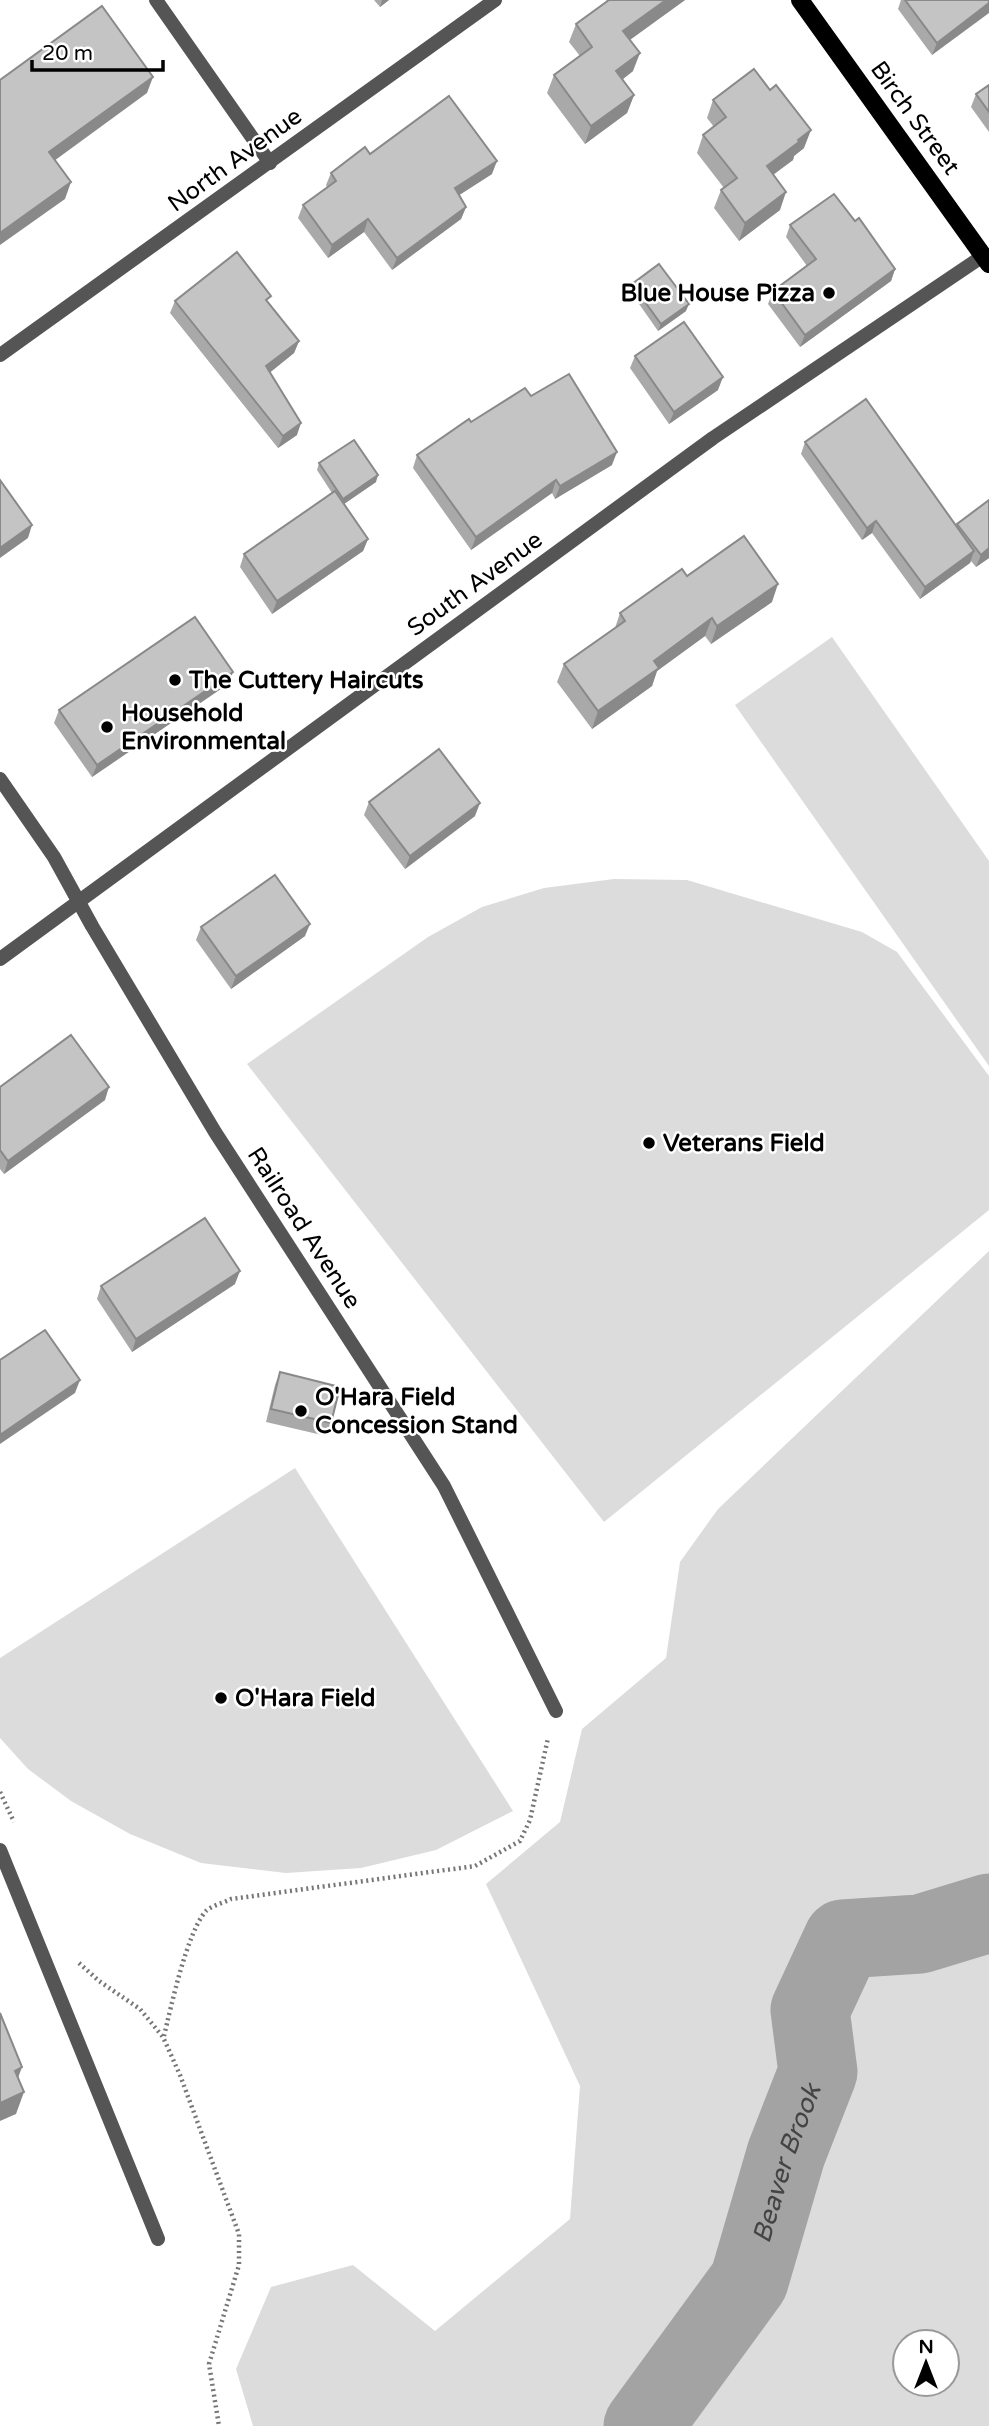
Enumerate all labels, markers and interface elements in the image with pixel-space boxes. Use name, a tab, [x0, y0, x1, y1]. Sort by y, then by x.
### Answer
scale bar	[32, 28, 163, 72]
text: 20 m	[42, 41, 93, 66]
street label: Birch Street	[864, 55, 966, 181]
street label: North Avenue	[162, 102, 308, 218]
place label: Blue House Pizza	[620, 279, 815, 308]
marker: Blue House Pizza	[821, 285, 837, 301]
street label: South Avenue	[402, 525, 548, 643]
place label: The Cuttery Haircuts	[188, 666, 424, 695]
marker: The Cuttery Haircuts	[167, 672, 183, 688]
place label: Household Environmental	[121, 699, 286, 756]
marker: Household Environmental	[99, 719, 115, 735]
place label: Veterans Field	[663, 1129, 825, 1158]
marker: Veterans Field	[641, 1135, 657, 1151]
street label: Railroad Avenue	[241, 1142, 367, 1314]
place label: O'Hara Field Concession Stand	[315, 1383, 518, 1440]
marker: O'Hara Field Concession Stand	[293, 1403, 309, 1419]
place label: O'Hara Field	[235, 1684, 375, 1713]
marker: O'Hara Field	[213, 1690, 229, 1706]
water label: Beaver Brook	[746, 2078, 828, 2246]
north arrow	[891, 2328, 961, 2398]
text: N	[918, 2336, 934, 2358]

